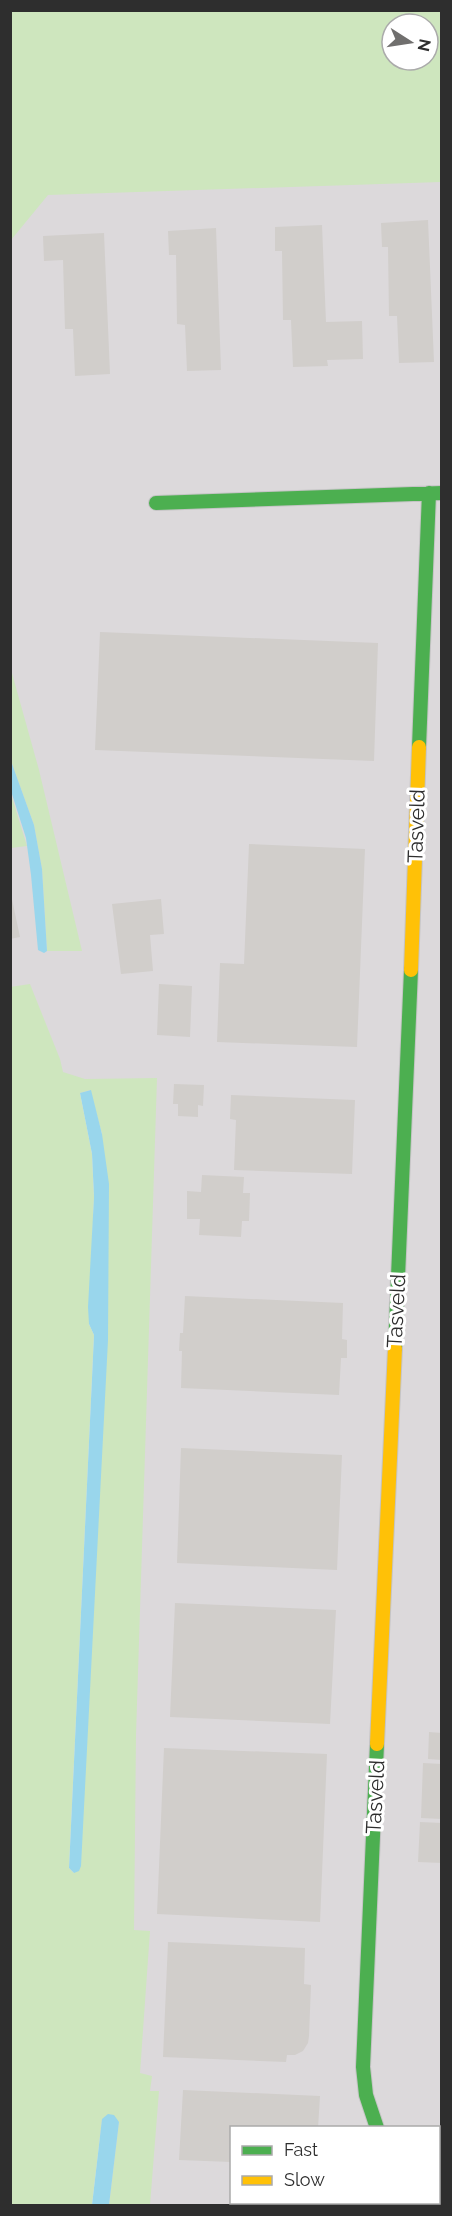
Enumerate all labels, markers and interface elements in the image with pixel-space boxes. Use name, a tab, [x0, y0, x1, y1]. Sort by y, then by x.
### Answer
north arrow	[380, 12, 440, 72]
text: N	[414, 37, 435, 53]
street label: Tasveld	[402, 789, 430, 863]
street label: Tasveld	[382, 1273, 410, 1349]
street label: Tasveld	[361, 1759, 389, 1835]
legend	[230, 2126, 440, 2204]
text: Fast	[284, 2139, 318, 2160]
text: Slow	[284, 2169, 325, 2190]

